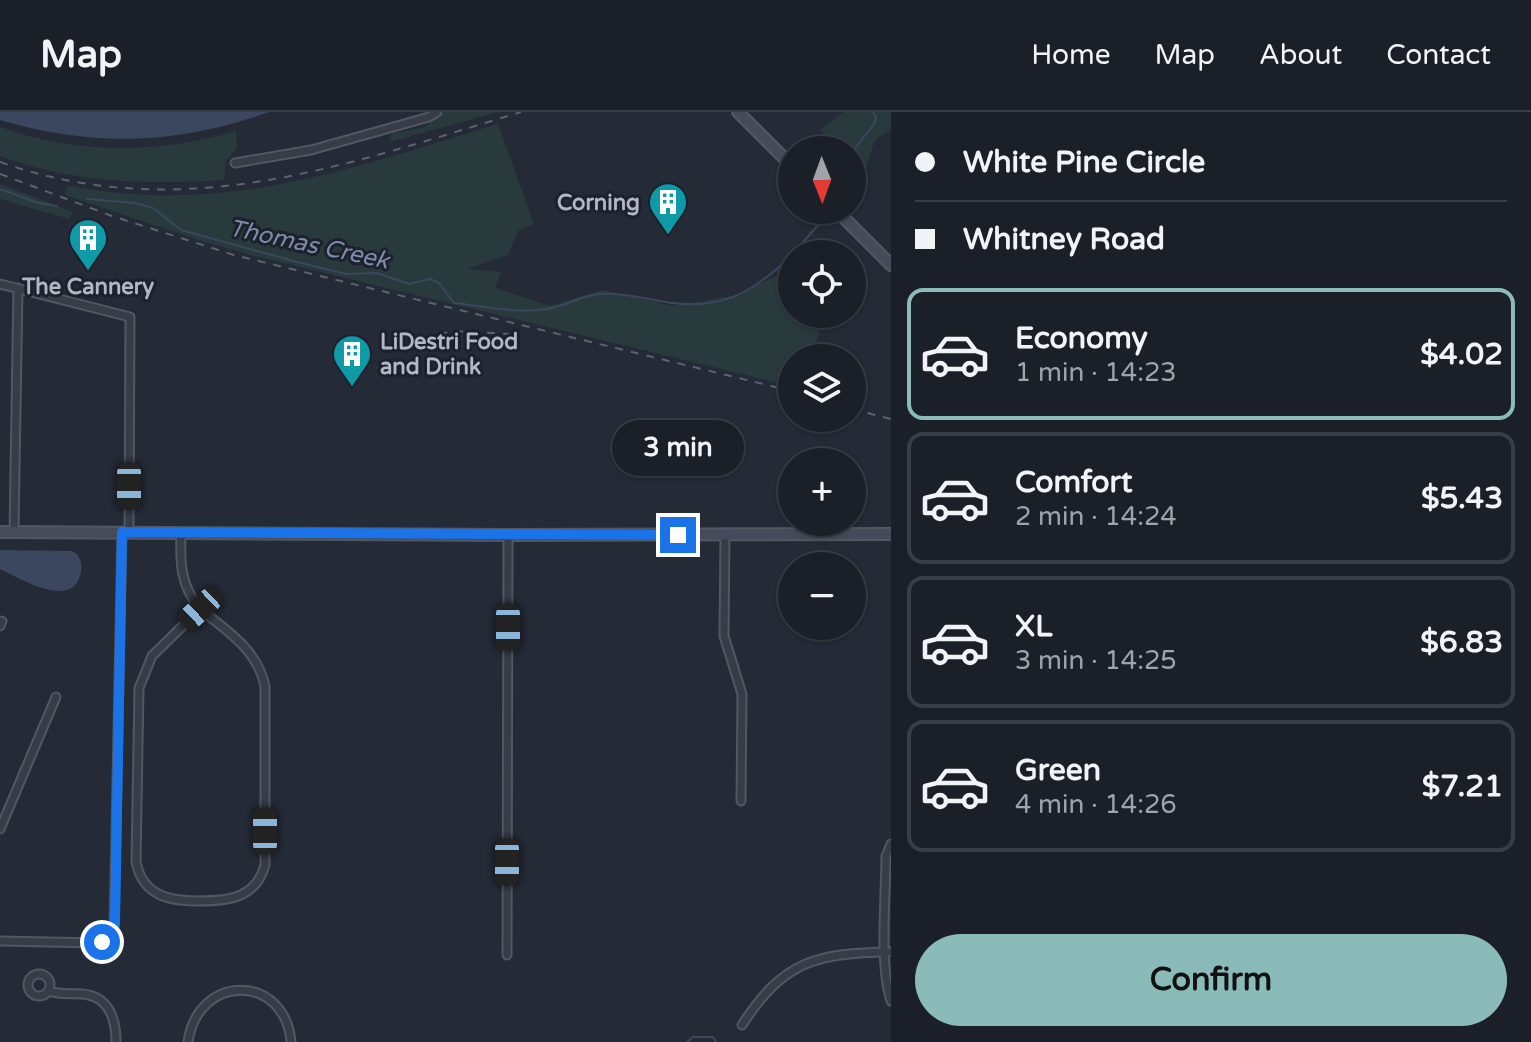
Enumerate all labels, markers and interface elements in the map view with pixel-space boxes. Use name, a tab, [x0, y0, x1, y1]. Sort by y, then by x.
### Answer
text: Map	[40, 32, 122, 78]
text: Home	[1031, 38, 1111, 72]
text: Map	[1155, 38, 1215, 72]
text: About	[1259, 38, 1342, 72]
text: Contact	[1386, 38, 1491, 72]
north arrow	[778, 136, 866, 224]
map controls	[778, 136, 866, 640]
text: White Pine Circle	[963, 144, 1205, 181]
building icon: Corning	[647, 181, 689, 236]
place label: Corning	[557, 190, 640, 216]
water label: Thomas Creek	[226, 213, 393, 276]
building icon: The Cannery	[67, 217, 109, 272]
text: Whitney Road	[963, 221, 1165, 258]
button: locate	[778, 240, 866, 328]
place label: The Cannery	[21, 274, 154, 300]
icon: car	[919, 318, 991, 390]
text: Economy	[1015, 320, 1148, 357]
place label: LiDestri Food and Drink	[380, 329, 518, 380]
building icon: LiDestri Food and Drink	[331, 333, 373, 388]
text: $4.02	[1420, 336, 1503, 373]
button: layers	[778, 344, 866, 432]
text: 1 min · 14:23	[1015, 357, 1177, 388]
callout: 3 min	[612, 419, 744, 475]
text: 3 min	[643, 432, 713, 463]
button: +	[778, 448, 866, 536]
car	[117, 462, 141, 510]
icon: car	[919, 462, 991, 534]
text: Comfort	[1015, 464, 1133, 501]
text: $5.43	[1421, 480, 1503, 517]
text: 2 min · 14:24	[1015, 501, 1177, 532]
route end	[660, 517, 696, 553]
button: −	[778, 552, 866, 640]
car	[174, 584, 226, 634]
car	[496, 603, 520, 651]
icon: car	[919, 606, 991, 678]
text: XL	[1015, 608, 1052, 645]
text: $6.83	[1420, 624, 1503, 661]
text: 3 min · 14:25	[1015, 645, 1177, 676]
icon: car	[919, 750, 991, 822]
text: Green	[1015, 752, 1101, 789]
text: $7.21	[1422, 768, 1503, 805]
text: 4 min · 14:26	[1015, 789, 1177, 820]
car	[253, 807, 277, 855]
car	[495, 838, 519, 886]
route start	[84, 924, 120, 960]
button: Confirm	[915, 934, 1507, 1026]

